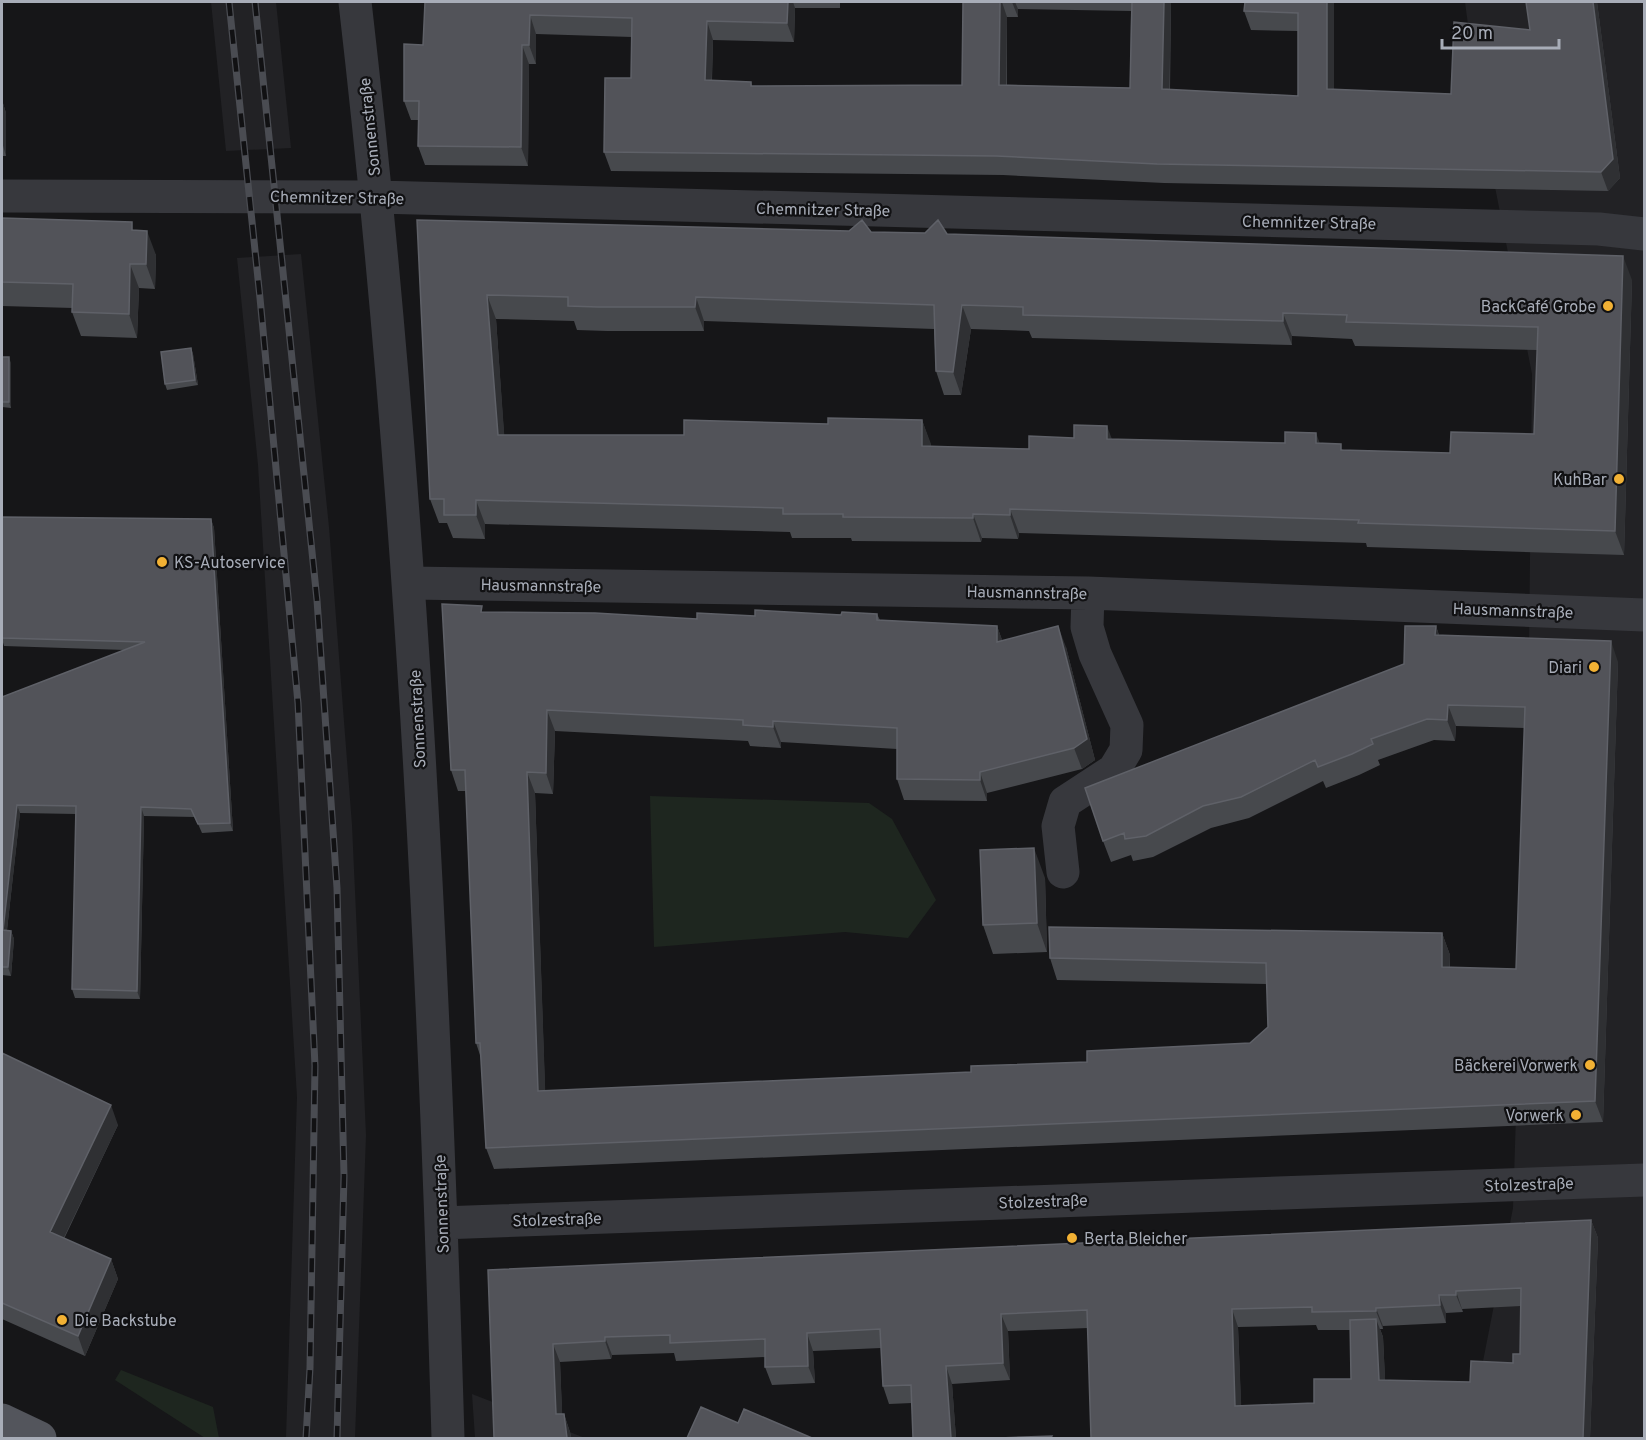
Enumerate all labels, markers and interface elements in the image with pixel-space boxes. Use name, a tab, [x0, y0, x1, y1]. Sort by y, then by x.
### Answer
scale bar	[1442, 12, 1559, 50]
text: 20 m	[1451, 23, 1493, 46]
street label: Sonnenstraße	[356, 77, 386, 177]
street label: Chemnitzer Straße	[270, 188, 404, 210]
street label: Chemnitzer Straße	[756, 200, 890, 222]
street label: Chemnitzer Straße	[1242, 213, 1376, 235]
place label: BackCafé Grobe	[1481, 298, 1596, 318]
marker: BackCafé Grobe	[1601, 299, 1615, 313]
place label: KuhBar	[1553, 471, 1607, 491]
marker: KuhBar	[1612, 472, 1626, 486]
place label: KS-Autoservice	[174, 554, 286, 574]
marker: KS-Autoservice	[155, 555, 169, 569]
street label: Hausmannstraße	[480, 576, 601, 598]
street label: Hausmannstraße	[966, 583, 1087, 605]
street label: Hausmannstraße	[1452, 600, 1574, 624]
place label: Diari	[1548, 659, 1582, 679]
marker: Diari	[1587, 660, 1601, 674]
street label: Sonnenstraße	[406, 669, 432, 769]
place label: Bäckerei Vorwerk	[1454, 1057, 1578, 1077]
marker: Bäckerei Vorwerk	[1583, 1058, 1597, 1072]
place label: Vorwerk	[1505, 1107, 1564, 1127]
marker: Vorwerk	[1569, 1108, 1583, 1122]
street label: Sonnenstraße	[431, 1154, 455, 1254]
street label: Stolzestraße	[1484, 1174, 1574, 1198]
street label: Stolzestraße	[998, 1191, 1088, 1215]
street label: Stolzestraße	[512, 1209, 602, 1233]
place label: Berta Bleicher	[1084, 1230, 1188, 1250]
marker: Berta Bleicher	[1065, 1231, 1079, 1245]
place label: Die Backstube	[74, 1312, 177, 1332]
marker: Die Backstube	[55, 1313, 69, 1327]

